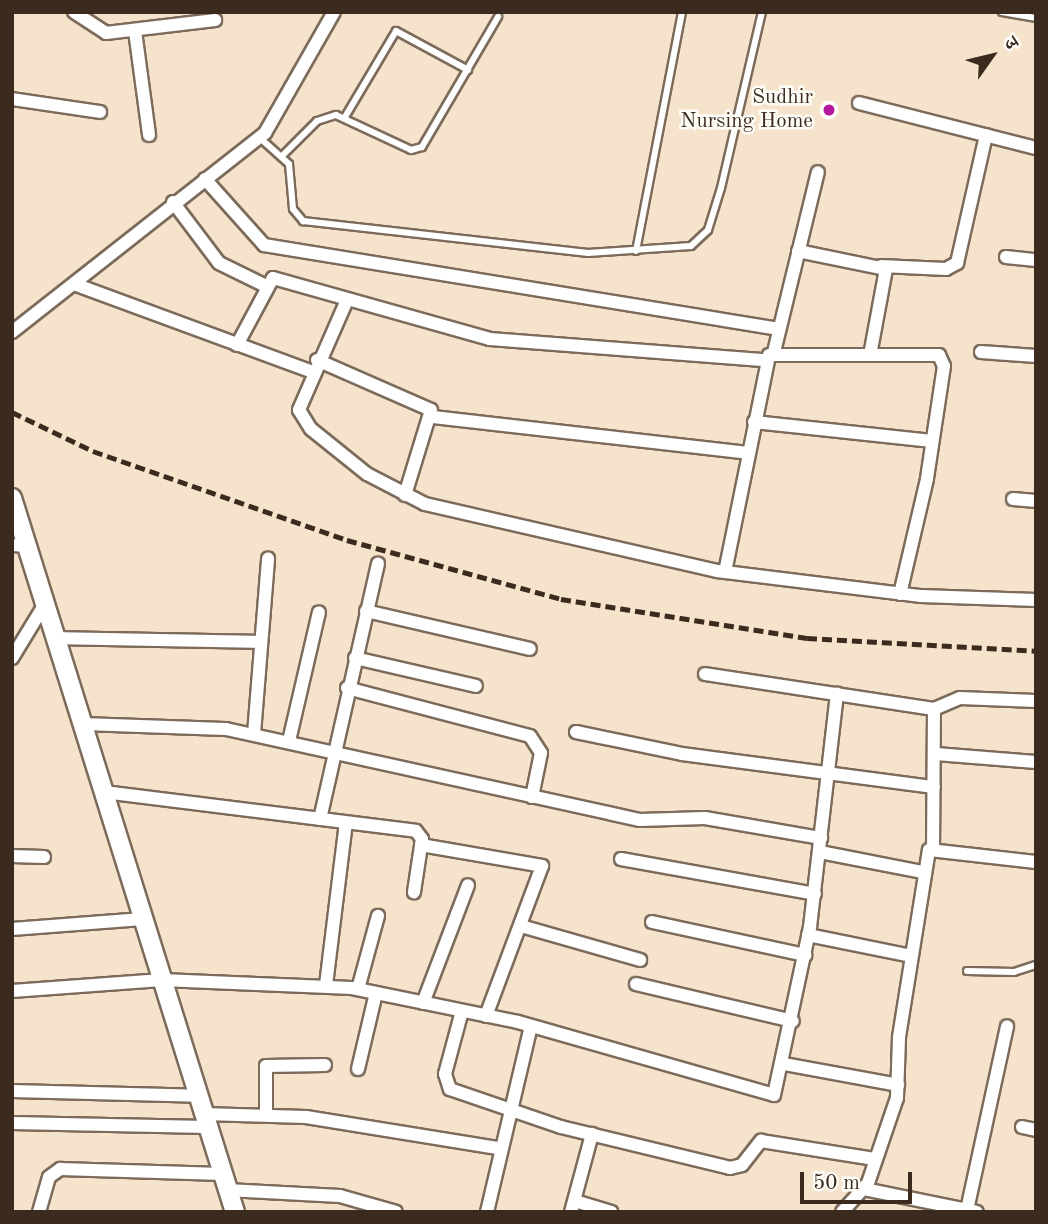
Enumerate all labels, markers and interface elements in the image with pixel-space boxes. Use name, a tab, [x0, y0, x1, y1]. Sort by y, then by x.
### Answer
north arrow	[957, 21, 1027, 91]
text: उ	[999, 35, 1020, 53]
place label: Sudhir Nursing Home	[680, 85, 813, 135]
marker: Sudhir Nursing Home	[819, 100, 839, 120]
scale bar	[803, 1158, 915, 1202]
text: 50 m	[813, 1173, 860, 1194]

